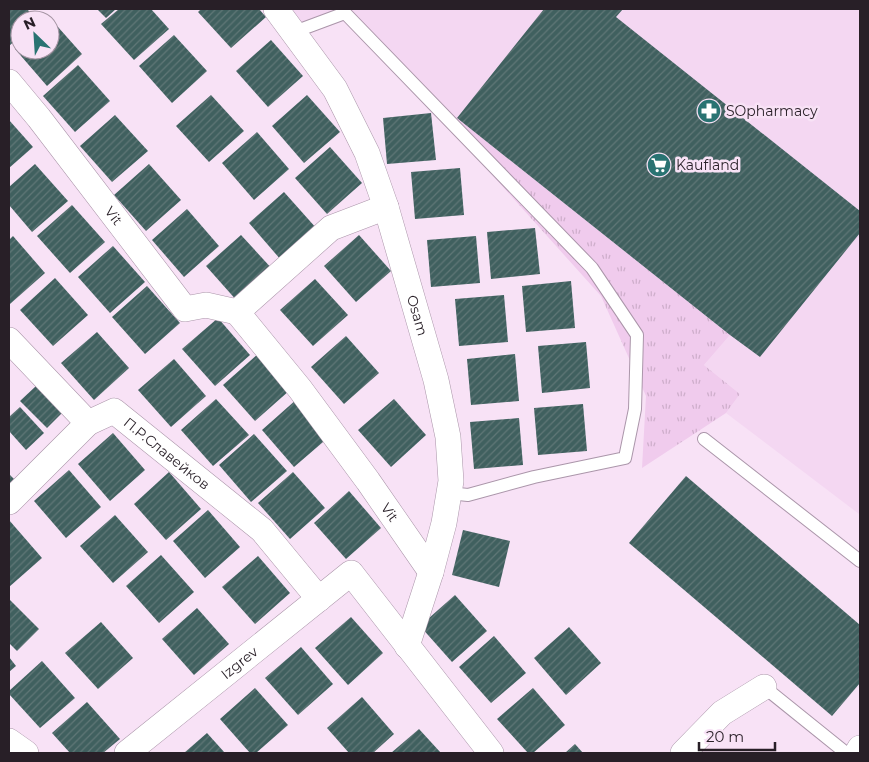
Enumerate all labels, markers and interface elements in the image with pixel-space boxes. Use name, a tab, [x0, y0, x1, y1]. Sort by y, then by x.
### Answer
north arrow	[10, 10, 60, 60]
text: N	[21, 13, 38, 34]
pharmacy icon: SOpharmacy	[696, 98, 722, 124]
place label: SOpharmacy	[726, 102, 818, 120]
supermarket icon: Kaufland	[646, 152, 672, 178]
place label: Kaufland	[676, 156, 739, 174]
street label: Vit	[101, 203, 127, 229]
street label: Osam	[403, 293, 432, 338]
street label: П.Р.Славейков	[120, 413, 214, 494]
street label: Vit	[377, 499, 403, 525]
street label: Izgrev	[217, 642, 262, 683]
scale bar	[699, 720, 775, 752]
text: 20 m	[706, 727, 744, 746]

